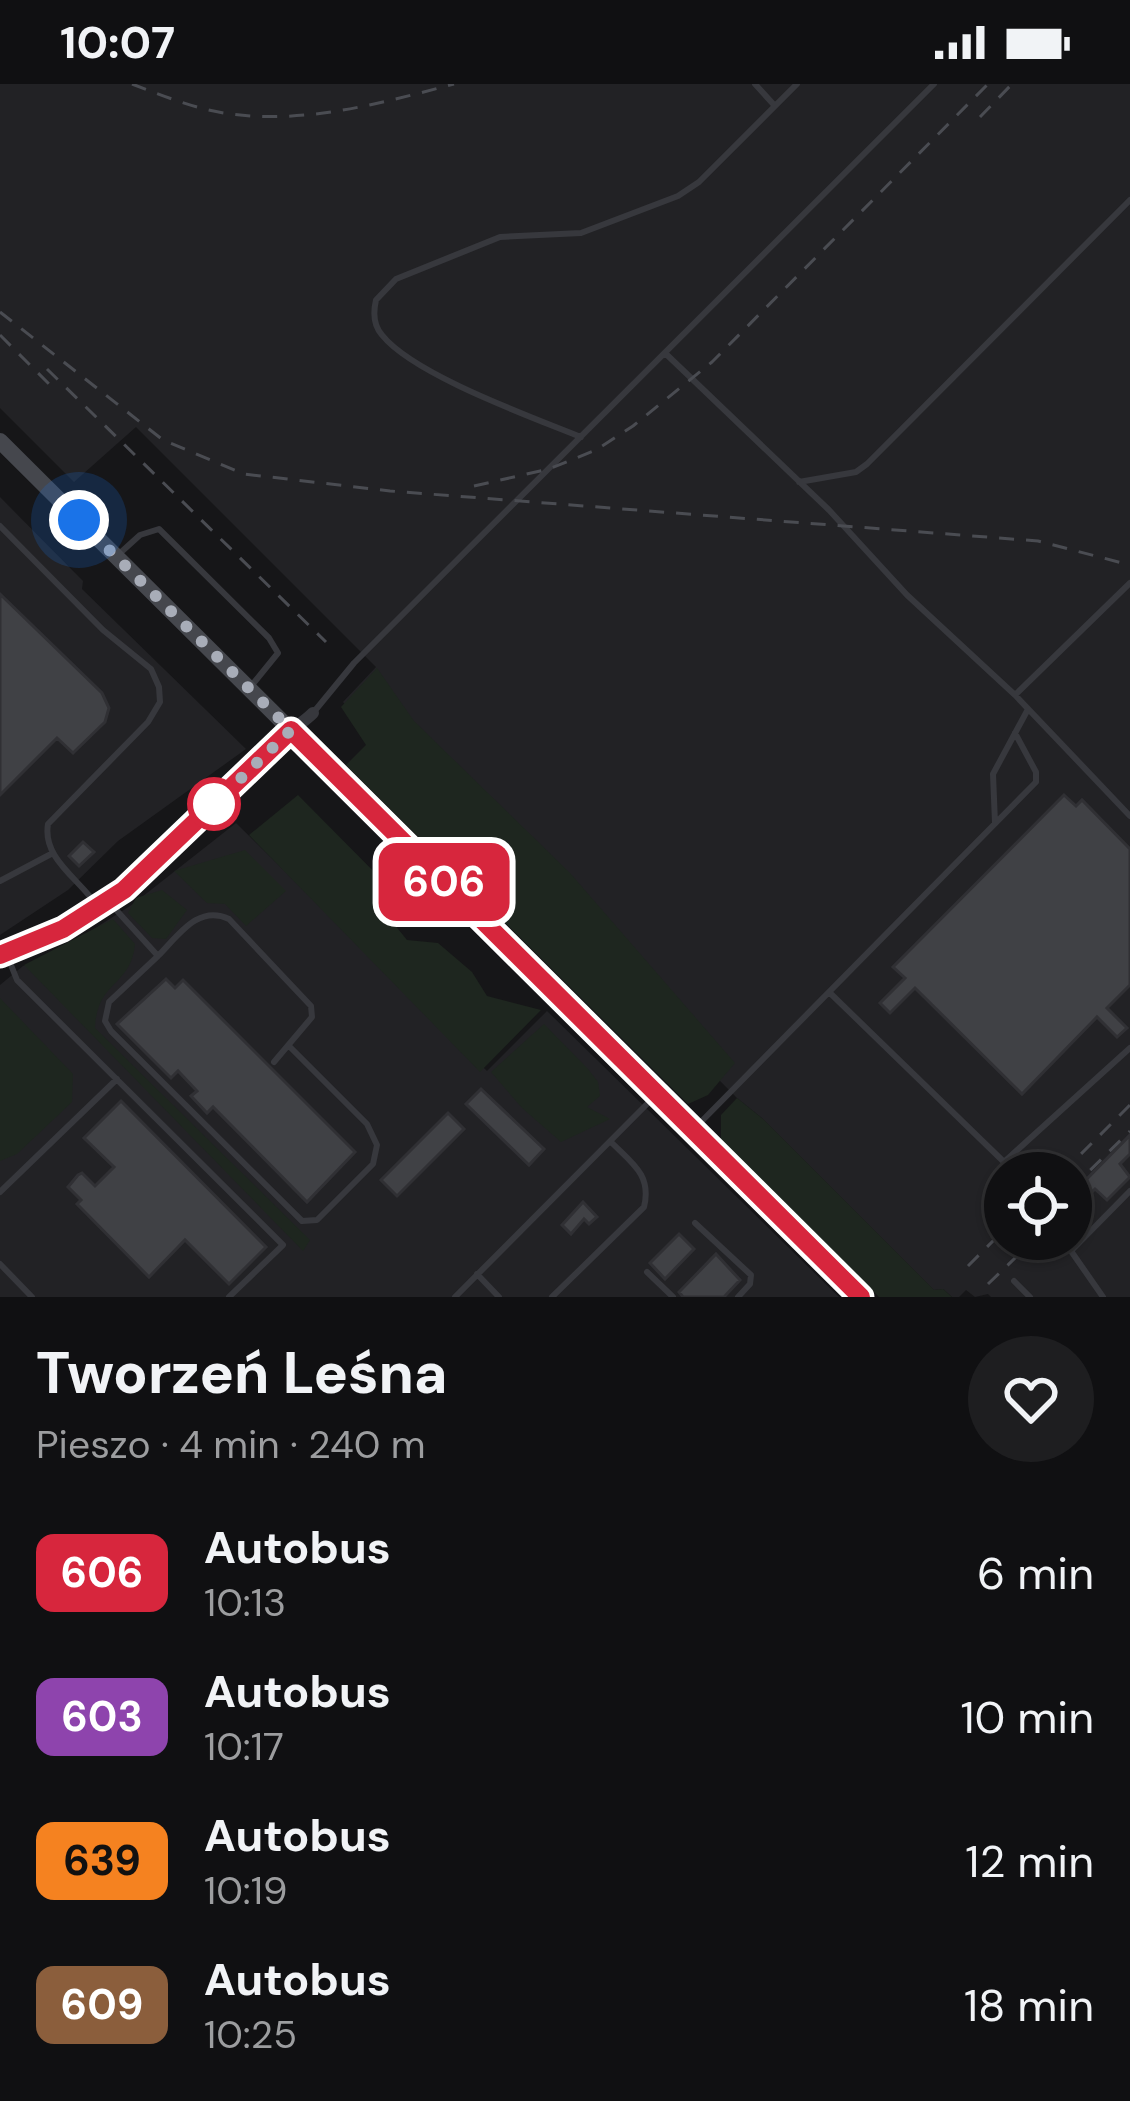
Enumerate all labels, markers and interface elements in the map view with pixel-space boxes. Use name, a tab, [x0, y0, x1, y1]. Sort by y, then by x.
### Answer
text: 10:07	[60, 13, 175, 72]
your location	[49, 490, 109, 550]
unlabelled marker	[189, 779, 239, 829]
line badge: 606	[375, 843, 513, 921]
text: 606	[403, 854, 485, 909]
map controls	[984, 1152, 1092, 1260]
button: locate	[984, 1152, 1092, 1260]
text: Tworzeń Leśna	[36, 1336, 447, 1411]
button: heart	[968, 1336, 1094, 1462]
text: Pieszo · 4 min · 240 m	[36, 1419, 425, 1470]
text: Autobus	[204, 1518, 391, 1577]
text: 6 min	[977, 1544, 1094, 1603]
text: 606	[61, 1545, 143, 1600]
text: 10:13	[204, 1577, 286, 1628]
text: Autobus	[204, 1662, 391, 1721]
text: 10 min	[960, 1688, 1094, 1747]
text: 603	[61, 1689, 143, 1744]
text: 10:17	[204, 1721, 284, 1772]
text: Autobus	[204, 1806, 391, 1865]
text: 12 min	[965, 1832, 1094, 1891]
text: 639	[63, 1833, 141, 1888]
text: 10:19	[204, 1865, 287, 1916]
text: Autobus	[204, 1950, 391, 2009]
text: 18 min	[964, 1976, 1094, 2035]
text: 609	[61, 1977, 143, 2032]
text: 10:25	[204, 2009, 297, 2060]

